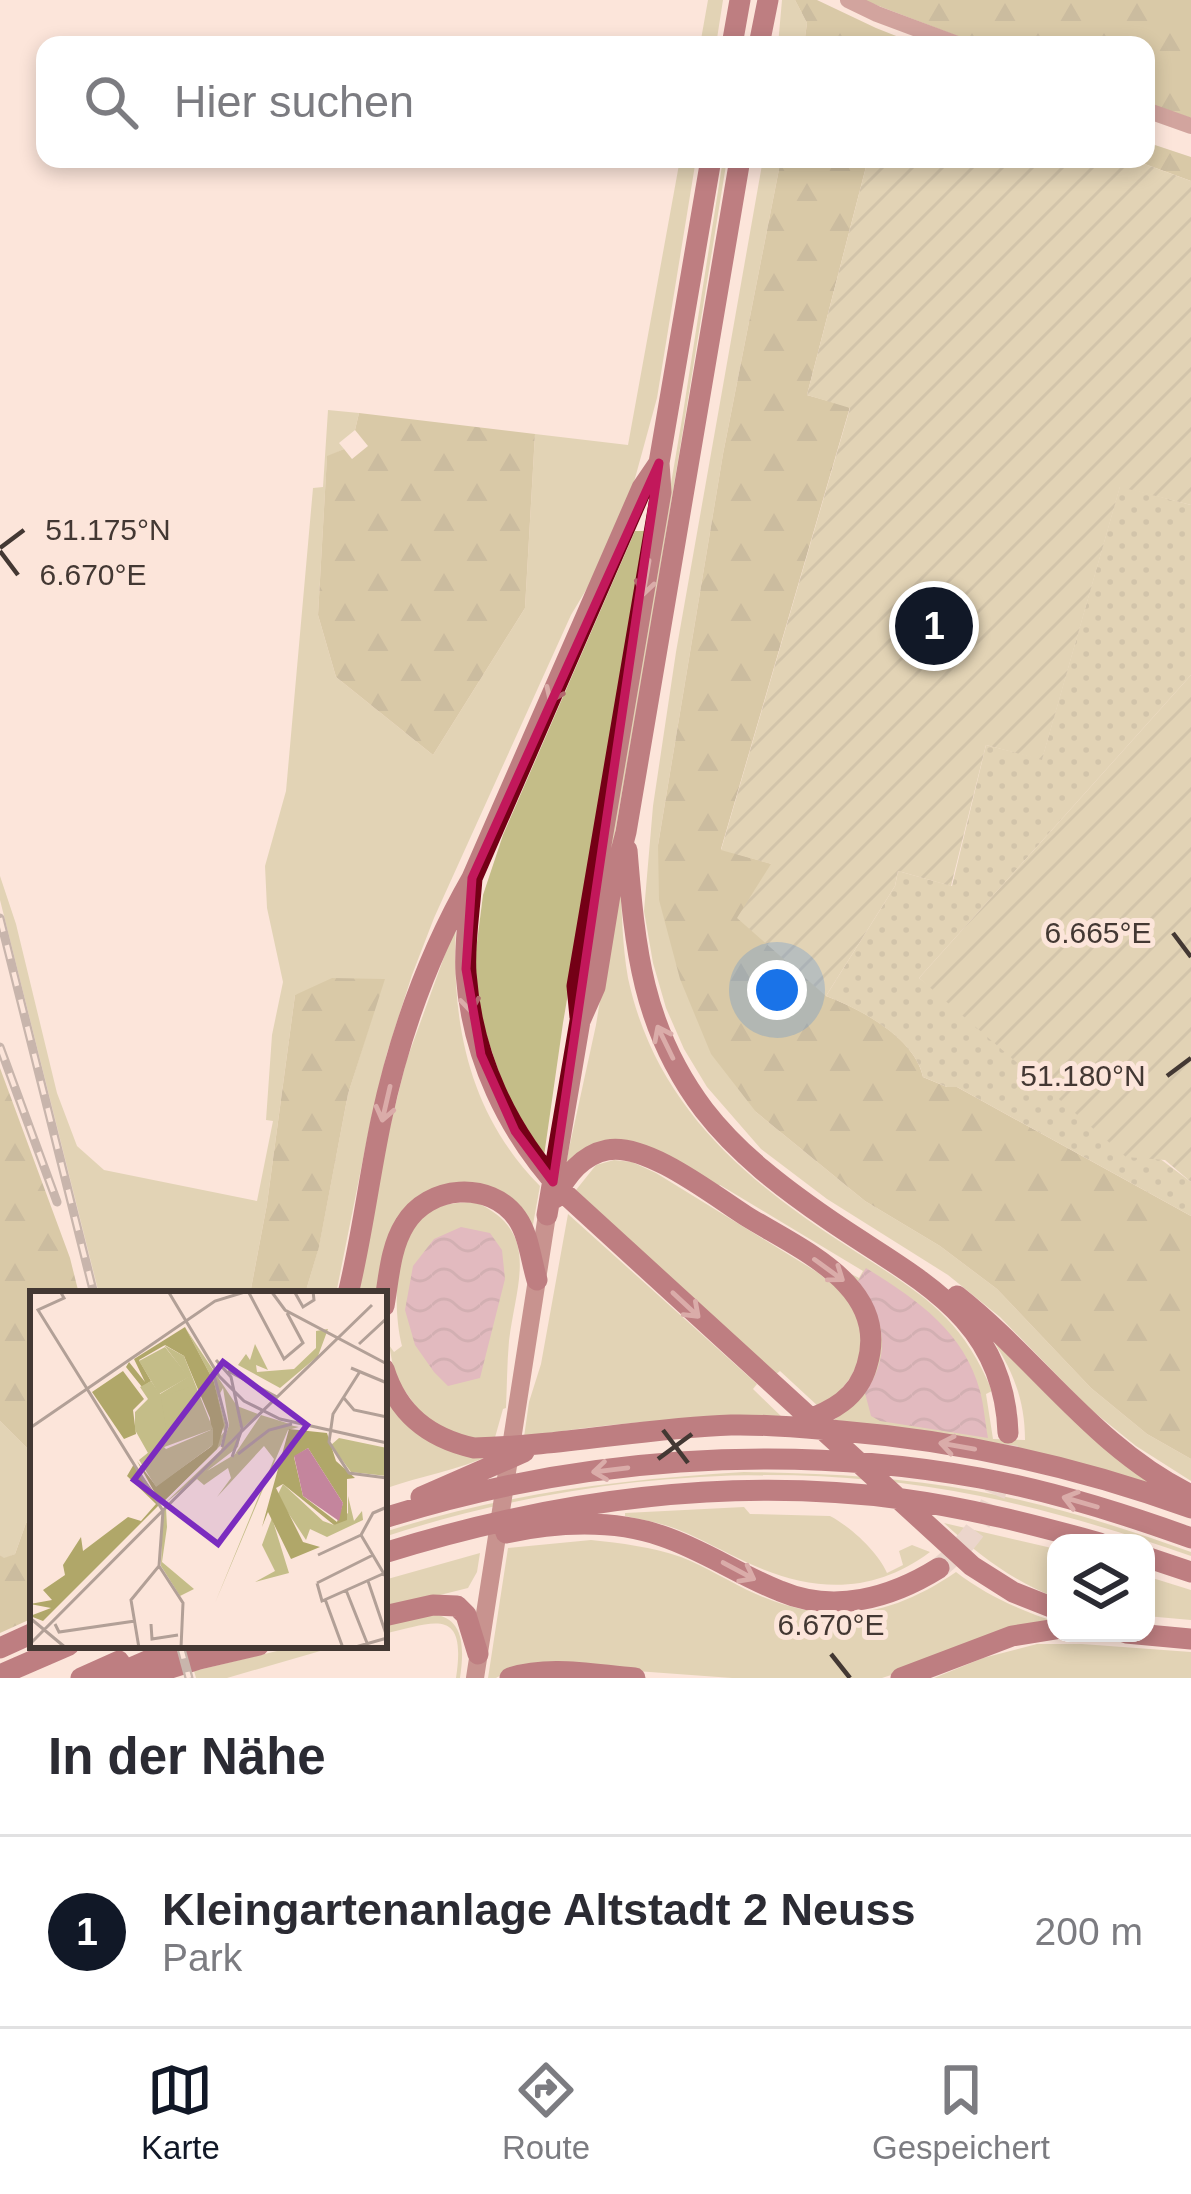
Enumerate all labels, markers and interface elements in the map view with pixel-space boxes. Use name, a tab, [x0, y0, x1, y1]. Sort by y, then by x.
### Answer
search box	[36, 36, 1155, 168]
icon: search	[78, 69, 144, 135]
text: Hier suchen	[174, 76, 414, 127]
text: 51.175°N	[45, 513, 171, 546]
text: 6.670°E	[39, 558, 147, 591]
one-way arrow	[634, 558, 657, 597]
pin: 1	[895, 581, 973, 671]
one-way arrow	[544, 668, 566, 704]
text: 6.665°E	[1044, 916, 1152, 949]
your location	[747, 960, 807, 1020]
one-way arrow	[458, 974, 480, 1013]
one-way arrow	[653, 1025, 675, 1061]
text: 51.180°N	[1020, 1059, 1146, 1092]
one-way arrow	[373, 1084, 396, 1122]
one-way arrow	[812, 1256, 845, 1282]
inset map	[30, 1291, 387, 1648]
one-way arrow	[670, 1291, 700, 1318]
one-way arrow	[938, 1433, 977, 1456]
one-way arrow	[591, 1459, 630, 1482]
one-way arrow	[1062, 1489, 1100, 1511]
map controls	[1047, 1534, 1155, 1642]
button: layers	[1047, 1534, 1155, 1642]
one-way arrow	[720, 1560, 756, 1583]
text: 6.670°E	[777, 1608, 885, 1641]
text: In der Nähe	[48, 1728, 326, 1785]
text: Kleingartenanlage Altstadt 2 Neuss	[162, 1884, 916, 1935]
text: 1	[76, 1910, 98, 1953]
text: 200 m	[1035, 1910, 1143, 1953]
text: Park	[162, 1936, 242, 1979]
tab: Karte	[141, 2057, 220, 2167]
tab: Route	[502, 2057, 590, 2167]
tab: Gespeichert	[872, 2057, 1050, 2167]

